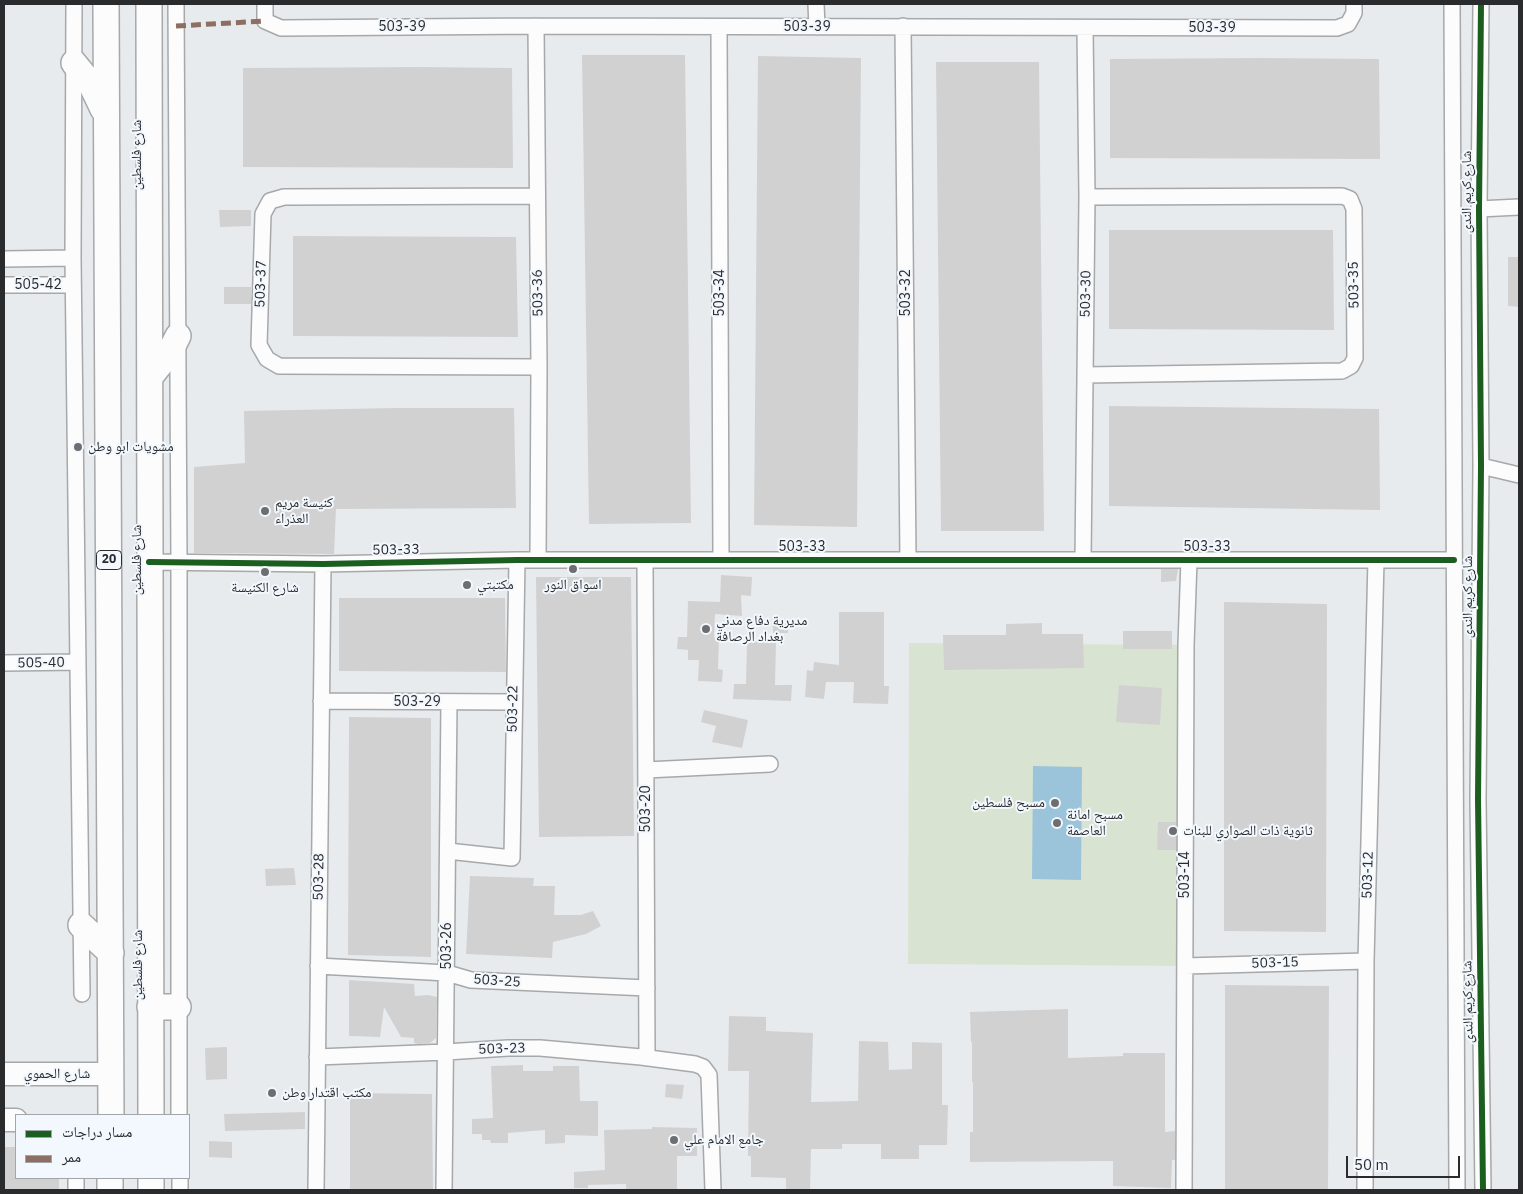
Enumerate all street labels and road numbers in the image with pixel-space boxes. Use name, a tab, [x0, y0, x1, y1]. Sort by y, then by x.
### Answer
street label: 503-39	[378, 19, 426, 35]
street label: 503-39	[783, 19, 831, 35]
street label: 503-39	[1188, 20, 1236, 36]
street label: شارع فلسطين	[129, 120, 145, 190]
street label: شارع كريم الندى	[1459, 151, 1475, 233]
street label: 503-37	[252, 260, 270, 308]
street label: 503-35	[1345, 261, 1363, 309]
street label: 503-36	[529, 269, 547, 317]
street label: 503-34	[712, 269, 728, 317]
street label: 503-32	[898, 269, 914, 317]
street label: 503-30	[1077, 270, 1095, 318]
street label: 505-42	[14, 277, 62, 293]
street label: شارع فلسطين	[129, 525, 145, 595]
street label: 503-33	[778, 539, 826, 555]
street label: 503-33	[1183, 539, 1231, 555]
street label: 503-33	[372, 541, 420, 559]
road number: 20	[96, 550, 122, 570]
street label: شارع كريم الندى	[1460, 556, 1476, 638]
street label: 505-40	[17, 654, 65, 672]
street label: 503-22	[504, 685, 522, 733]
street label: 503-29	[393, 694, 441, 710]
street label: 503-20	[638, 785, 654, 833]
street label: 503-14	[1177, 851, 1193, 899]
street label: 503-12	[1359, 851, 1377, 899]
street label: 503-28	[310, 853, 328, 901]
street label: 503-26	[439, 922, 455, 970]
street label: شارع فلسطين	[130, 930, 146, 1000]
street label: 503-15	[1251, 954, 1299, 972]
street label: شارع كريم الندى	[1459, 961, 1477, 1043]
street label: 503-25	[473, 971, 521, 991]
street label: 503-23	[478, 1040, 526, 1058]
street label: شارع الحموي	[24, 1066, 90, 1082]

